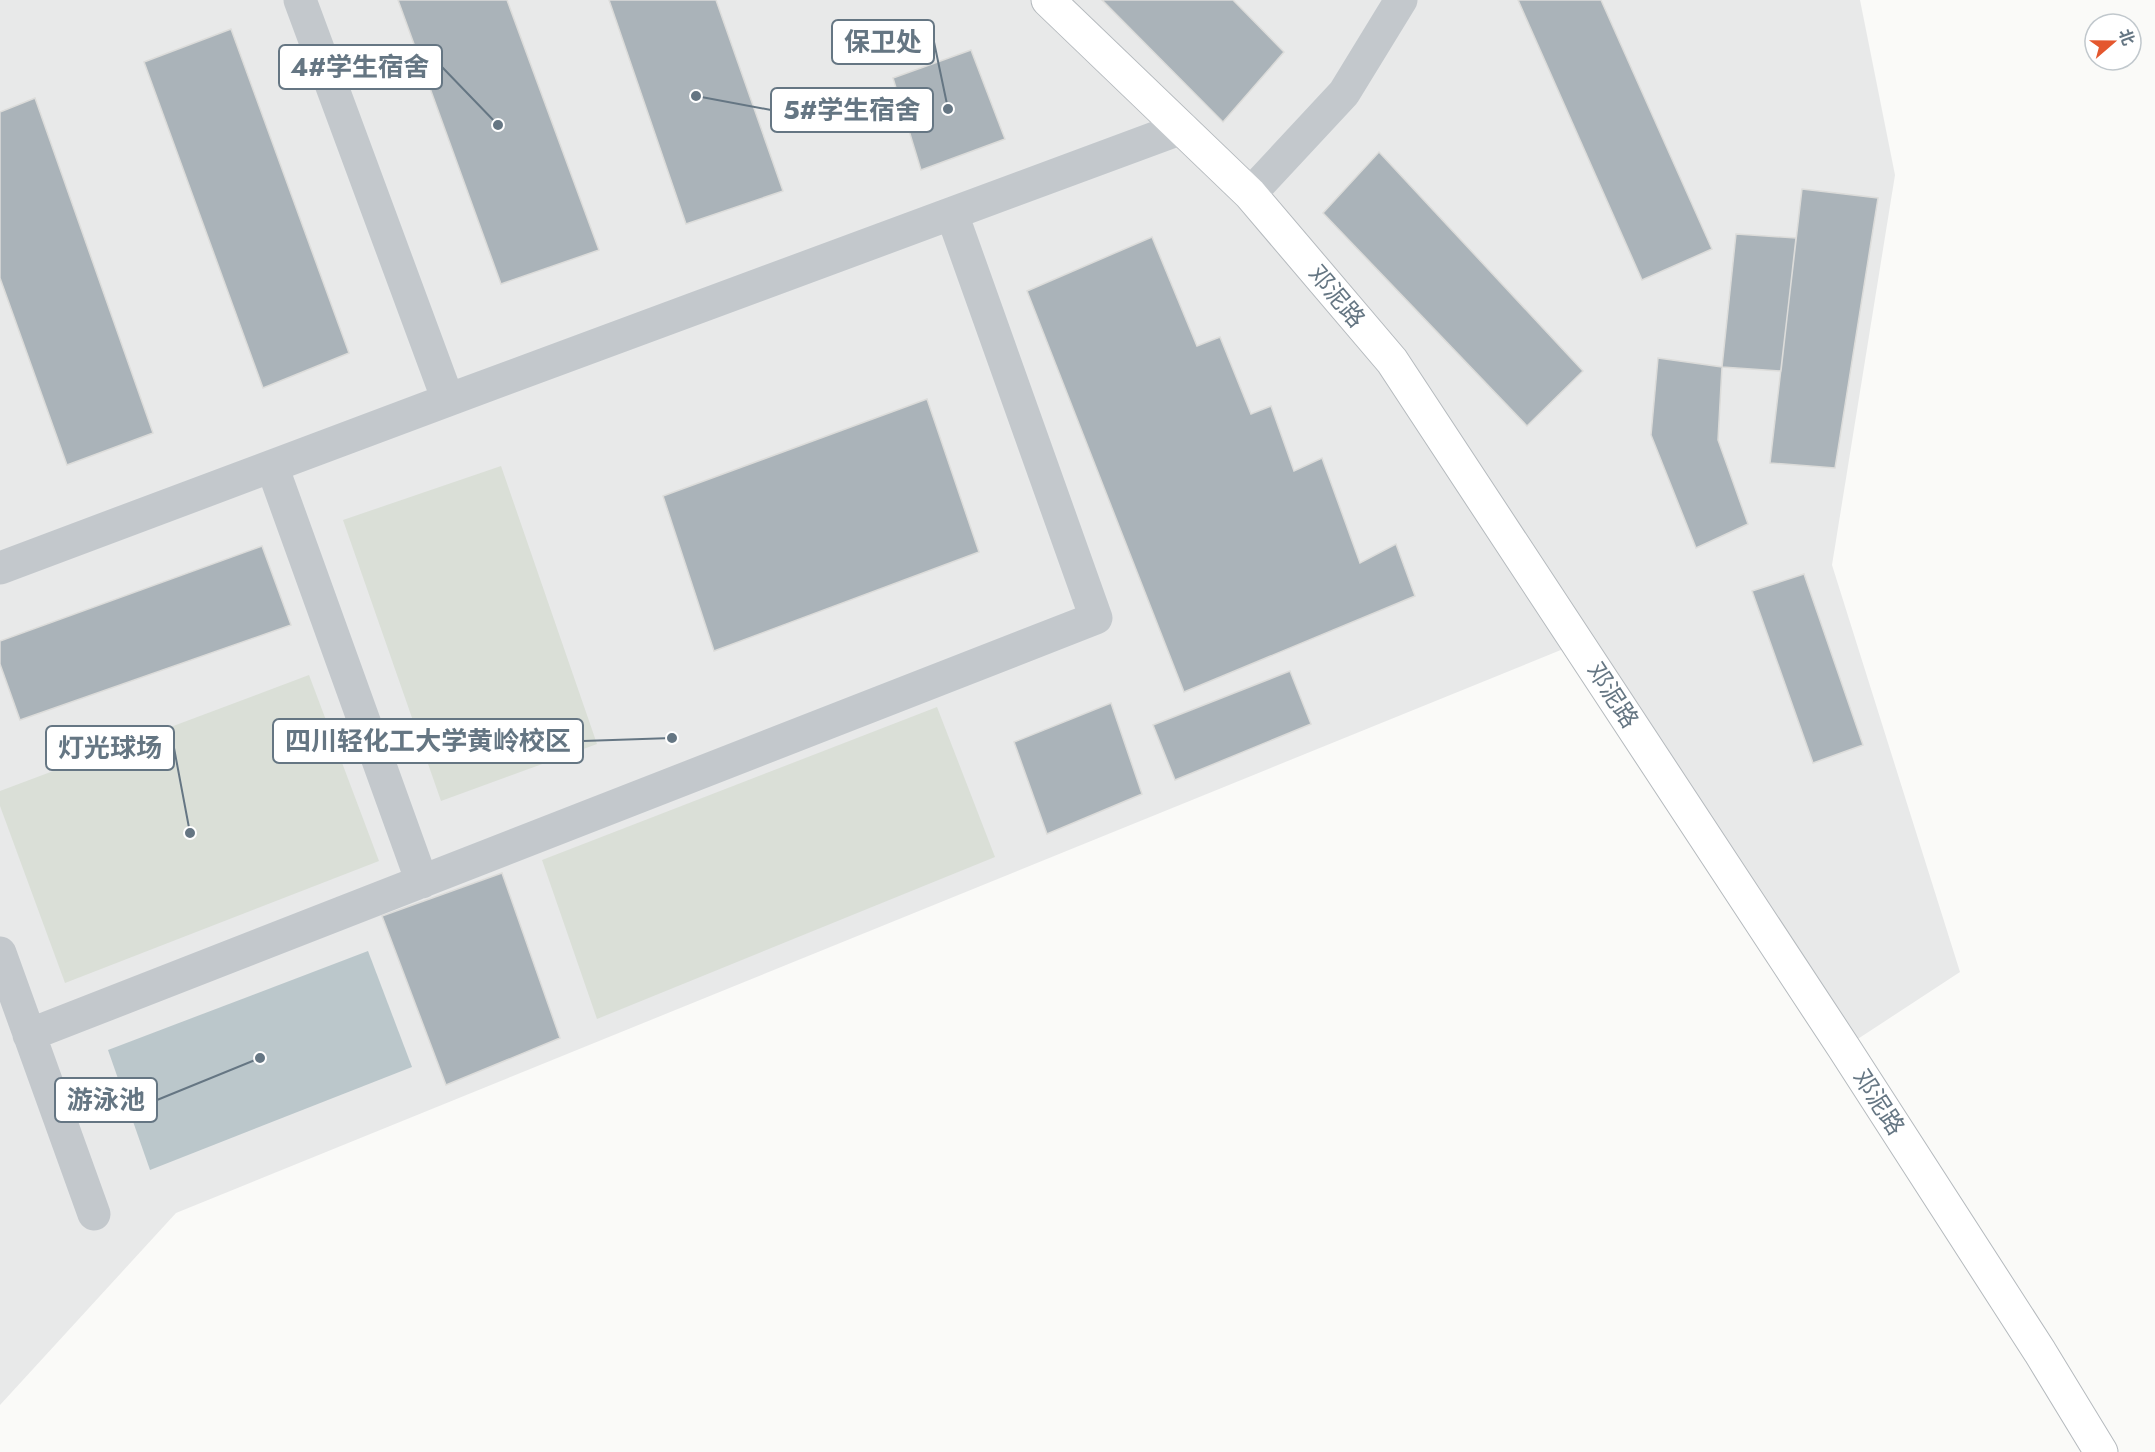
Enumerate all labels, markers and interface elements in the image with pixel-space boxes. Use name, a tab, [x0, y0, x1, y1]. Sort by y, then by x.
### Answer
north arrow	[2083, 12, 2143, 72]
callout: 保卫处	[832, 20, 934, 64]
text: 保卫处	[844, 23, 922, 61]
text: 北	[2113, 26, 2140, 48]
callout: 4#学生宿舍	[279, 45, 442, 89]
text: 4#学生宿舍	[290, 48, 430, 86]
callout: 5#学生宿舍	[771, 88, 933, 132]
text: 5#学生宿舍	[783, 91, 921, 129]
street label: 邓泥路	[1300, 257, 1374, 335]
street label: 邓泥路	[1579, 655, 1647, 735]
callout: 四川轻化工大学黄岭校区	[273, 719, 583, 763]
text: 四川轻化工大学黄岭校区	[285, 722, 571, 760]
callout: 灯光球场	[46, 726, 174, 770]
text: 灯光球场	[58, 729, 162, 767]
street label: 邓泥路	[1845, 1062, 1913, 1142]
callout: 游泳池	[55, 1078, 157, 1122]
text: 游泳池	[67, 1081, 145, 1119]

